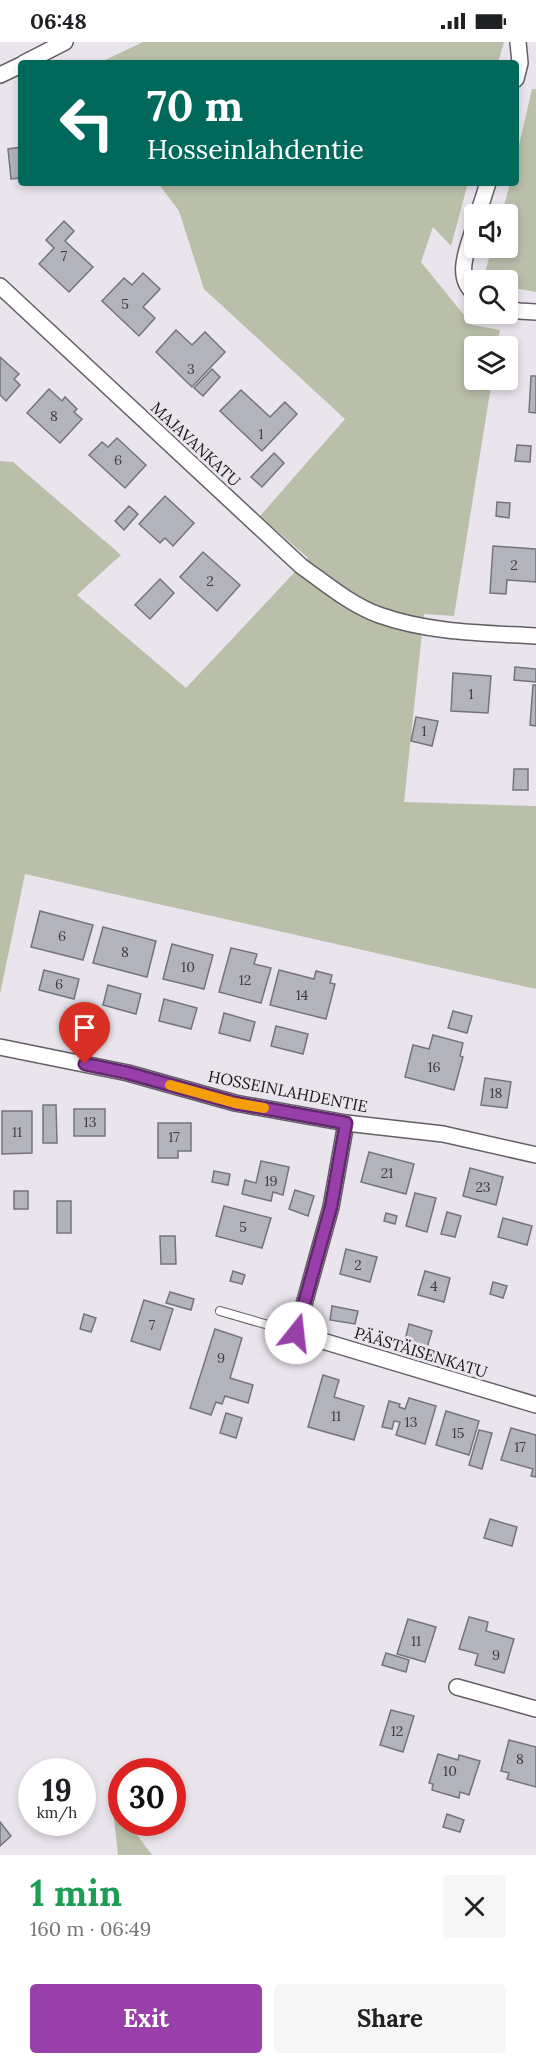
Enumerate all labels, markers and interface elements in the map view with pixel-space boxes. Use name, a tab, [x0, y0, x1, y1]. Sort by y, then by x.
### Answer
text: 06:48	[30, 7, 87, 35]
text: 70 m	[147, 79, 243, 133]
icon: left	[48, 84, 126, 162]
text: Hosseinlahdentie	[147, 132, 364, 166]
map controls	[464, 204, 518, 390]
button: sound	[464, 204, 518, 258]
house number: 7	[61, 247, 68, 265]
button: search	[464, 270, 518, 324]
house number: 5	[121, 295, 129, 313]
button: layers	[464, 336, 518, 390]
house number: 3	[187, 360, 195, 378]
street label: MAJAVANKATU	[147, 397, 245, 491]
house number: 8	[50, 407, 58, 425]
house number: 1	[258, 425, 264, 443]
house number: 6	[114, 451, 122, 469]
house number: 2	[510, 556, 518, 574]
house number: 2	[206, 572, 214, 590]
house number: 1	[468, 685, 474, 703]
house number: 1	[421, 722, 427, 740]
house number: 6	[58, 927, 66, 945]
house number: 8	[121, 943, 129, 961]
house number: 10	[181, 958, 195, 976]
house number: 12	[239, 971, 251, 989]
house number: 6	[55, 975, 63, 993]
house number: 14	[296, 986, 309, 1004]
pin	[59, 1002, 110, 1064]
icon: arrive	[68, 1011, 101, 1044]
house number: 16	[427, 1058, 441, 1076]
street label: HOSSEINLAHDENTIE	[206, 1066, 370, 1116]
house number: 18	[490, 1084, 503, 1102]
house number: 13	[84, 1113, 97, 1131]
house number: 11	[12, 1123, 22, 1141]
house number: 17	[168, 1128, 180, 1146]
house number: 21	[381, 1164, 393, 1182]
house number: 19	[264, 1172, 278, 1190]
house number: 23	[475, 1178, 491, 1196]
house number: 5	[239, 1218, 247, 1236]
house number: 2	[354, 1256, 362, 1274]
house number: 4	[430, 1277, 438, 1295]
position arrow	[264, 1301, 328, 1365]
house number: 7	[149, 1316, 156, 1334]
street label: PÄÄSTÄISENKATU	[352, 1322, 490, 1382]
house number: 9	[217, 1349, 225, 1367]
house number: 11	[331, 1407, 341, 1425]
house number: 13	[405, 1413, 418, 1431]
house number: 15	[452, 1424, 464, 1442]
house number: 17	[514, 1438, 526, 1456]
house number: 11	[411, 1632, 421, 1650]
house number: 9	[492, 1646, 500, 1664]
house number: 12	[391, 1722, 403, 1740]
house number: 8	[516, 1750, 524, 1768]
speed limit sign: 30	[108, 1758, 186, 1836]
house number: 10	[443, 1762, 457, 1780]
text: 19	[42, 1771, 72, 1809]
text: km/h	[37, 1803, 77, 1822]
text: 1 min	[30, 1870, 122, 1916]
button: close	[443, 1875, 506, 1938]
text: 160 m · 06:49	[30, 1916, 151, 1941]
button: Exit	[30, 1984, 262, 2053]
button: Share	[274, 1984, 506, 2053]

